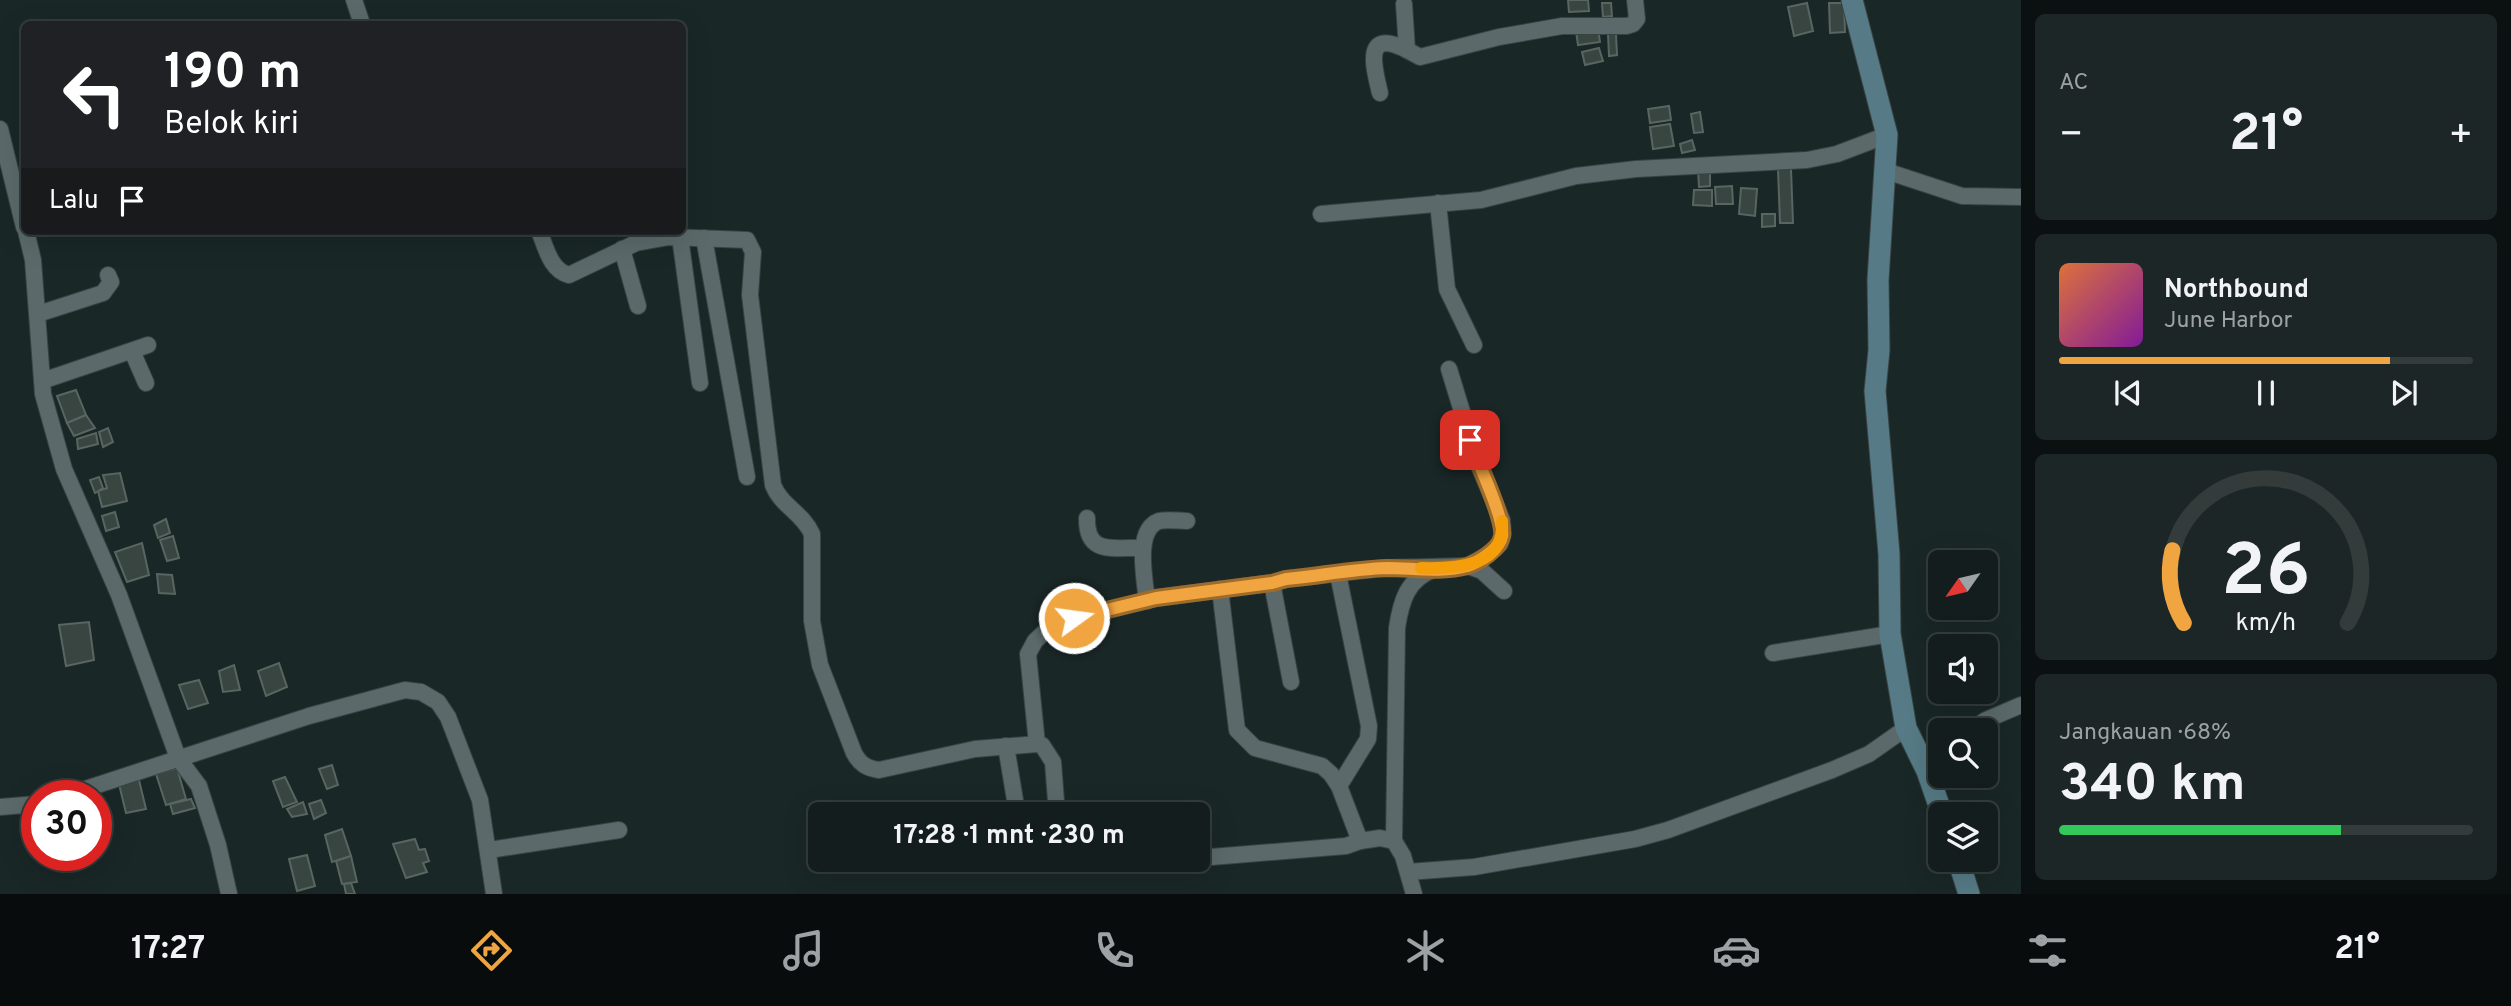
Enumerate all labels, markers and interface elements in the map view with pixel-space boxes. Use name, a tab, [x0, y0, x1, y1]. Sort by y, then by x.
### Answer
text: 190 m	[164, 44, 301, 106]
icon: left	[49, 49, 140, 140]
text: AC	[2059, 69, 2088, 98]
text: 21°	[2229, 103, 2303, 169]
text: Belok kiri	[164, 105, 299, 145]
text: −	[2059, 112, 2084, 161]
text: +	[2448, 112, 2473, 161]
icon: arrive	[113, 182, 151, 220]
text: Lalu	[49, 185, 99, 218]
text: Northbound	[2164, 274, 2309, 307]
text: June Harbor	[2164, 307, 2292, 336]
icon: previous	[2109, 374, 2147, 412]
icon: pause	[2247, 374, 2285, 412]
icon: next	[2385, 374, 2423, 412]
pin	[1440, 410, 1500, 470]
icon: arrive	[1451, 421, 1489, 459]
text: 26	[2221, 529, 2311, 621]
north arrow	[1928, 550, 1998, 620]
map controls	[1928, 550, 1998, 872]
position arrow	[1037, 581, 1111, 655]
text: km/h	[2236, 608, 2296, 640]
button: sound	[1928, 634, 1998, 704]
button: search	[1928, 718, 1998, 788]
text: Jangkauan · 68%	[2059, 719, 2231, 748]
text: 340 km	[2059, 753, 2245, 819]
speed limit sign: 30	[21, 780, 112, 871]
button: layers	[1928, 802, 1998, 872]
text: 17:28 · 1 mnt · 230 m	[893, 820, 1125, 853]
icon: directions	[467, 926, 516, 975]
icon: music	[779, 926, 828, 975]
icon: phone	[1090, 926, 1139, 975]
icon: climate	[1401, 926, 1450, 975]
icon: car	[1712, 926, 1761, 975]
icon: filters	[2023, 926, 2072, 975]
text: 17:27	[131, 930, 205, 970]
text: 21°	[2334, 930, 2380, 970]

